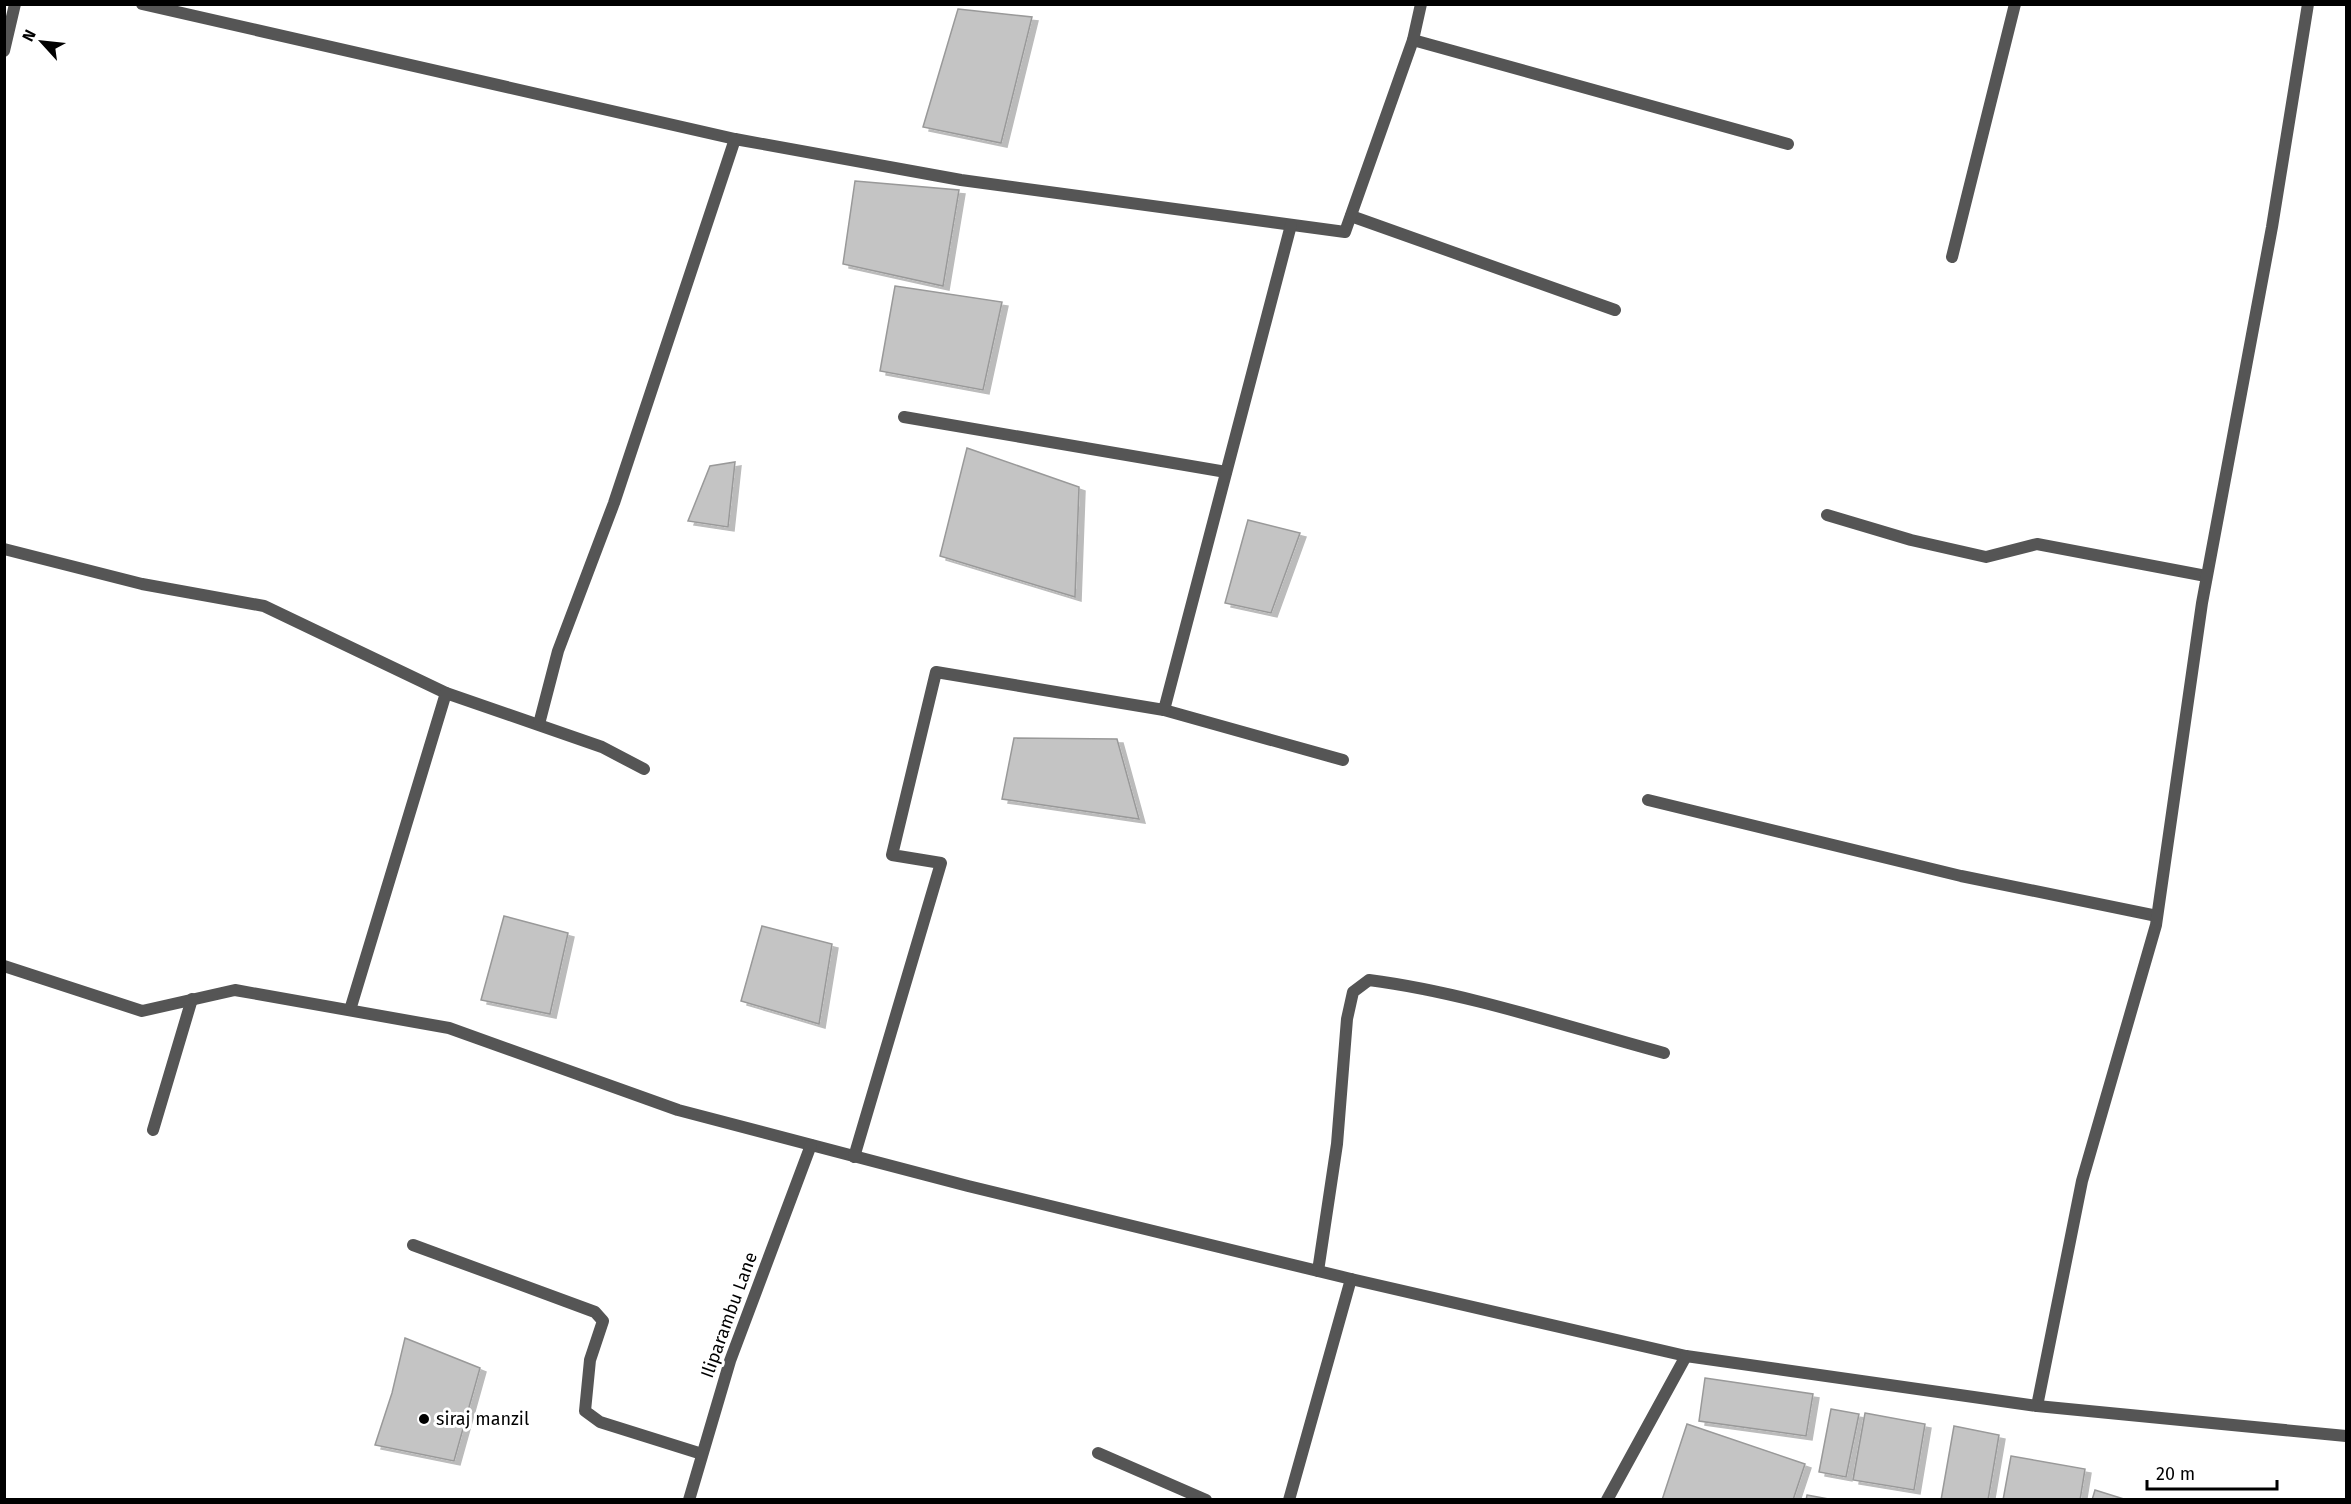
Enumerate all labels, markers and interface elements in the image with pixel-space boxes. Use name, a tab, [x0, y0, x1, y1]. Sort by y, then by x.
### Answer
north arrow	[12, 12, 72, 72]
text: N	[18, 26, 40, 44]
street label: Iliparambu Lane	[696, 1249, 762, 1381]
place label: siraj manzil	[436, 1408, 529, 1430]
marker: siraj manzil	[417, 1412, 431, 1426]
scale bar	[2147, 1453, 2278, 1491]
text: 20 m	[2156, 1463, 2195, 1485]

